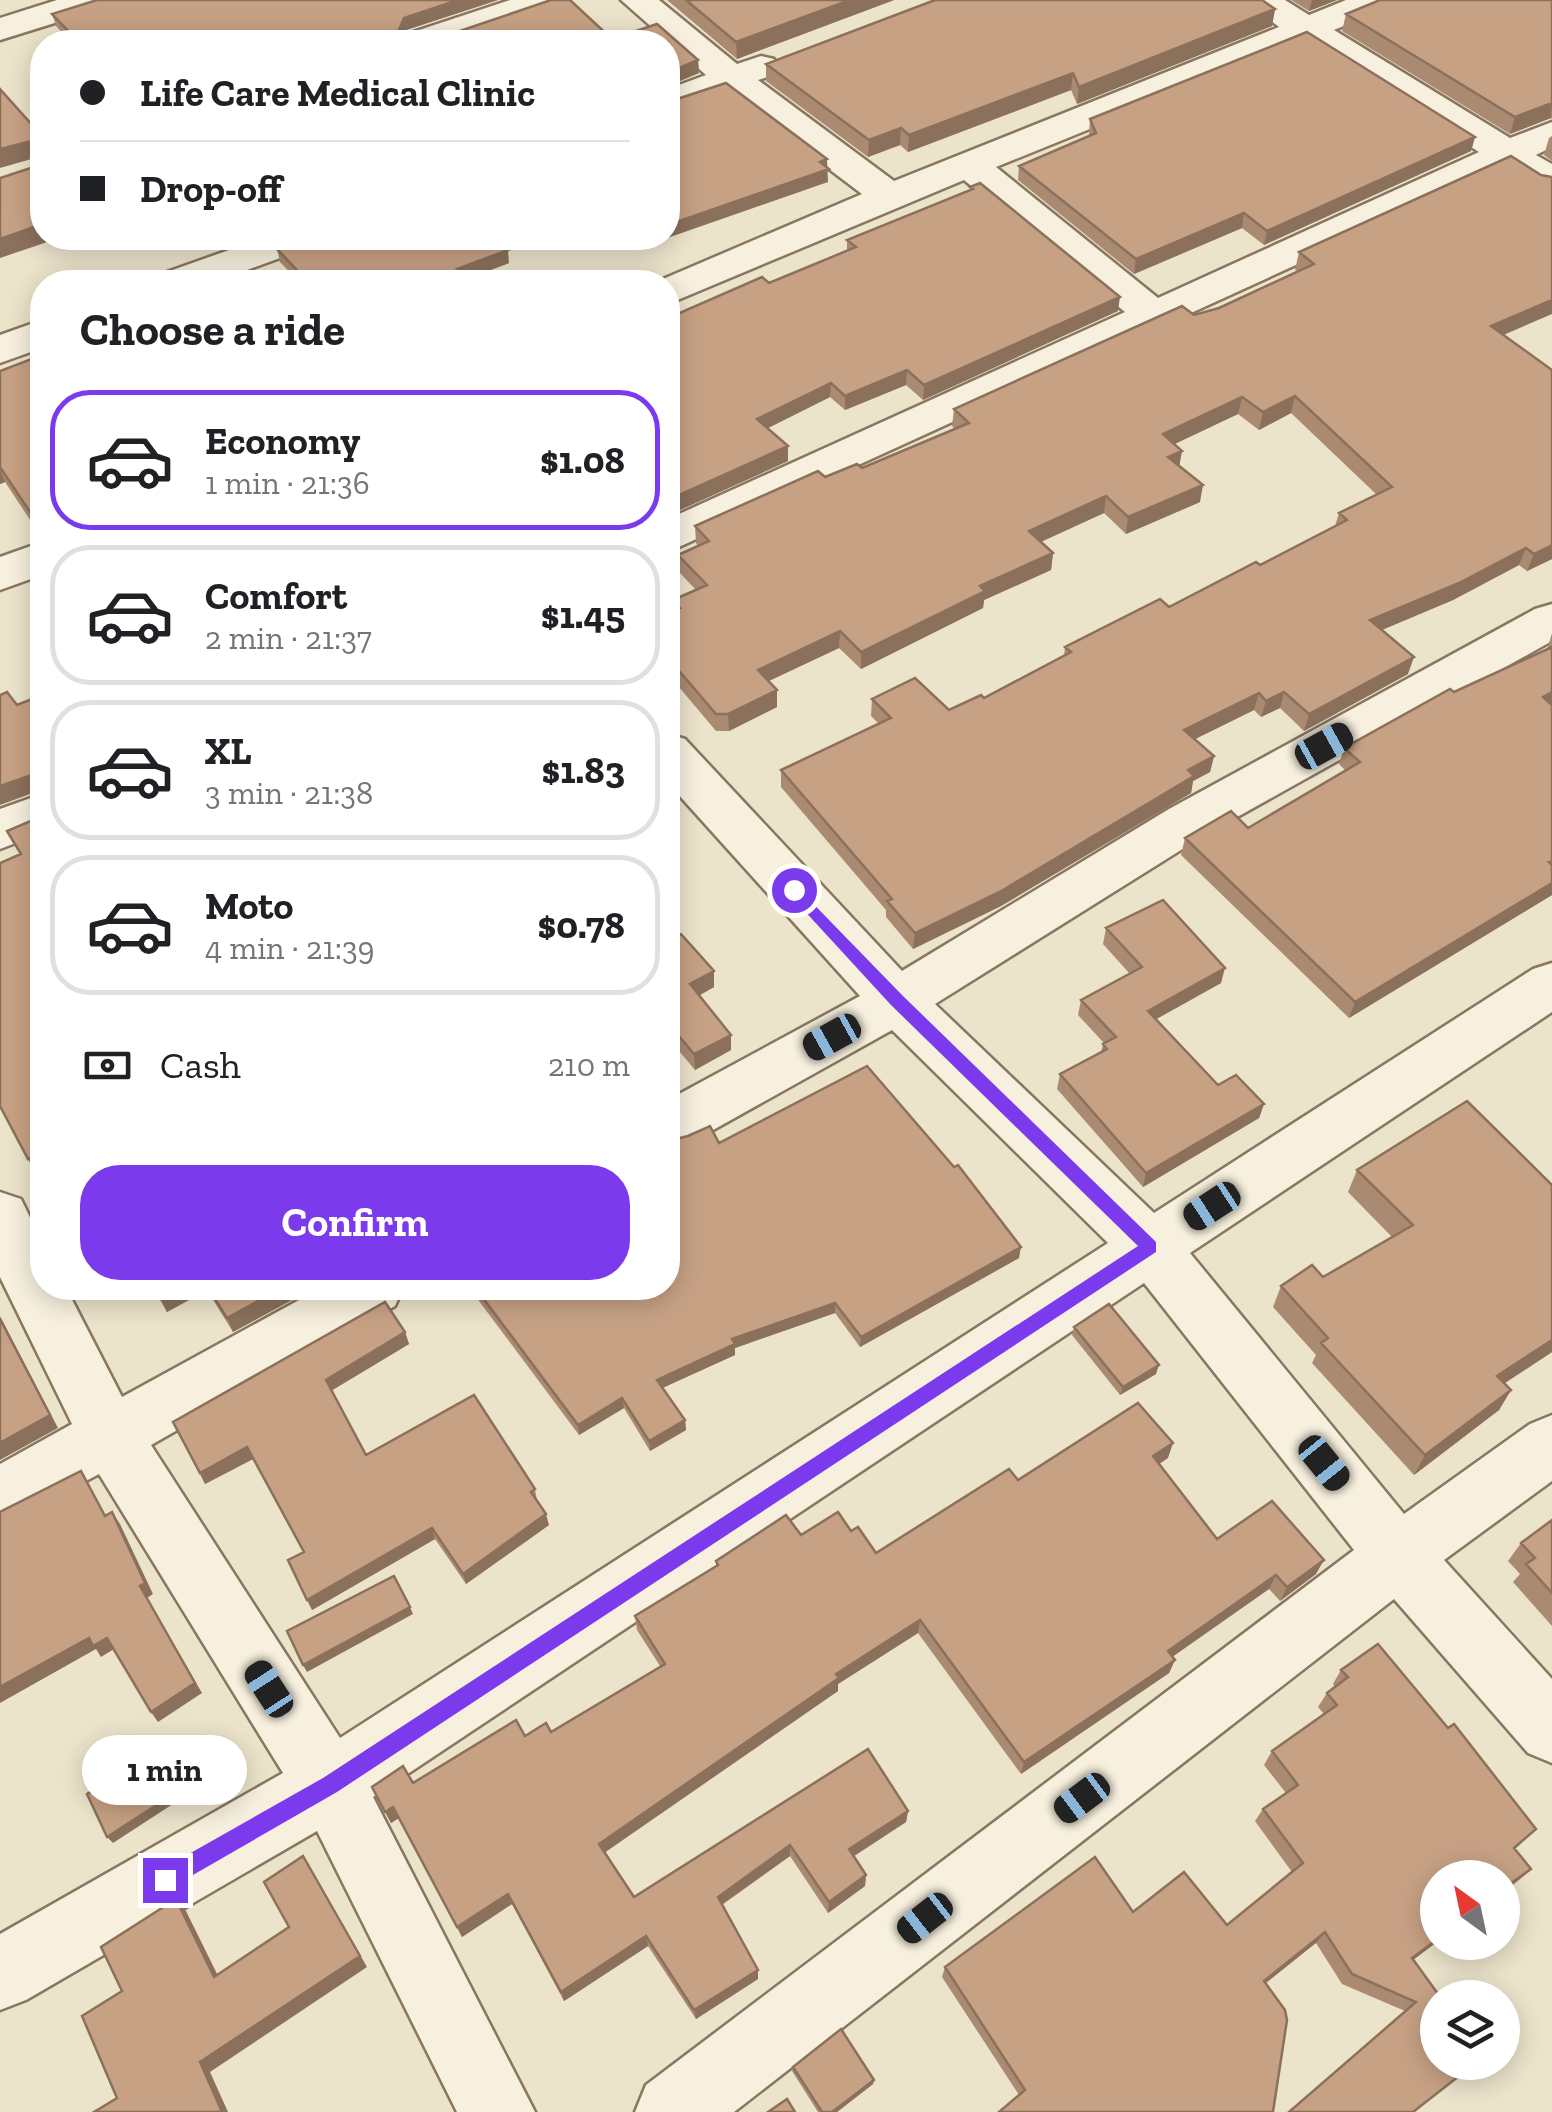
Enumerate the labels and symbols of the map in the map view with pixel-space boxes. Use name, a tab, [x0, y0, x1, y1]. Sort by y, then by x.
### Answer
car	[1290, 718, 1358, 774]
route start	[772, 868, 817, 913]
car	[798, 1009, 866, 1065]
car	[1179, 1177, 1245, 1235]
car	[1293, 1430, 1355, 1496]
car	[240, 1656, 298, 1722]
callout: 1 min	[82, 1735, 248, 1805]
car	[1049, 1768, 1115, 1828]
route end	[143, 1858, 188, 1903]
north arrow	[1420, 1860, 1520, 1960]
car	[892, 1888, 958, 1948]

